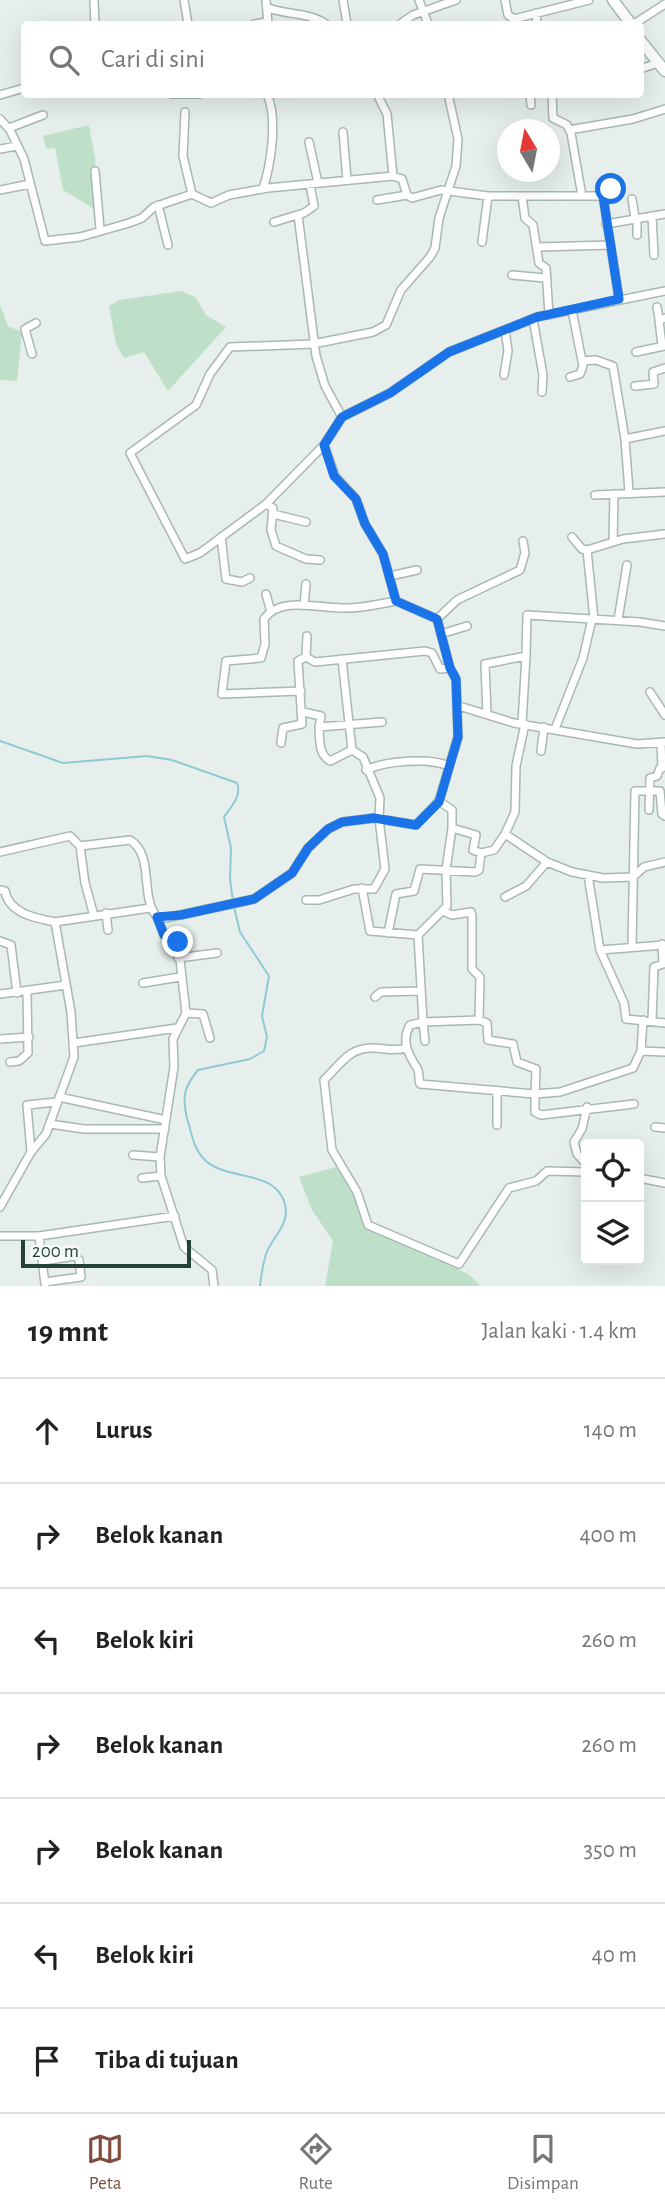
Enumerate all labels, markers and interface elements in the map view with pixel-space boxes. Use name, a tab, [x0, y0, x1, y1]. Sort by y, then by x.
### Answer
search box	[21, 21, 644, 98]
icon: search	[45, 41, 83, 79]
text: Cari di sini	[101, 46, 205, 72]
north arrow	[497, 119, 560, 182]
route start	[595, 173, 626, 204]
route end	[162, 926, 193, 957]
map controls	[581, 1139, 644, 1265]
button: locate	[581, 1139, 644, 1202]
button: layers	[581, 1202, 644, 1265]
scale bar	[21, 1237, 191, 1269]
text: 200 m	[32, 1242, 79, 1261]
text: 19 mnt	[28, 1317, 108, 1347]
text: Jalan kaki · 1.4 km	[481, 1320, 637, 1343]
icon: ahead	[28, 1412, 66, 1450]
text: Lurus	[95, 1417, 152, 1443]
text: 140 m	[584, 1419, 637, 1442]
icon: right	[28, 1517, 66, 1555]
text: Belok kanan	[95, 1522, 223, 1548]
text: 400 m	[579, 1524, 637, 1547]
icon: left	[28, 1622, 66, 1660]
text: Belok kiri	[95, 1627, 194, 1653]
text: 260 m	[581, 1629, 637, 1652]
icon: right	[28, 1727, 66, 1765]
text: Belok kanan	[95, 1732, 223, 1758]
text: 260 m	[581, 1734, 637, 1757]
icon: right	[28, 1832, 66, 1870]
text: Belok kanan	[95, 1837, 223, 1863]
text: 350 m	[584, 1839, 637, 1862]
icon: left	[28, 1937, 66, 1975]
text: Belok kiri	[95, 1942, 194, 1968]
text: 40 m	[592, 1944, 637, 1967]
icon: arrive	[28, 2042, 66, 2080]
text: Tiba di tujuan	[95, 2047, 239, 2073]
tab: Peta	[86, 2130, 124, 2195]
tab: Rute	[297, 2130, 335, 2195]
tab: Disimpan	[507, 2130, 579, 2195]

